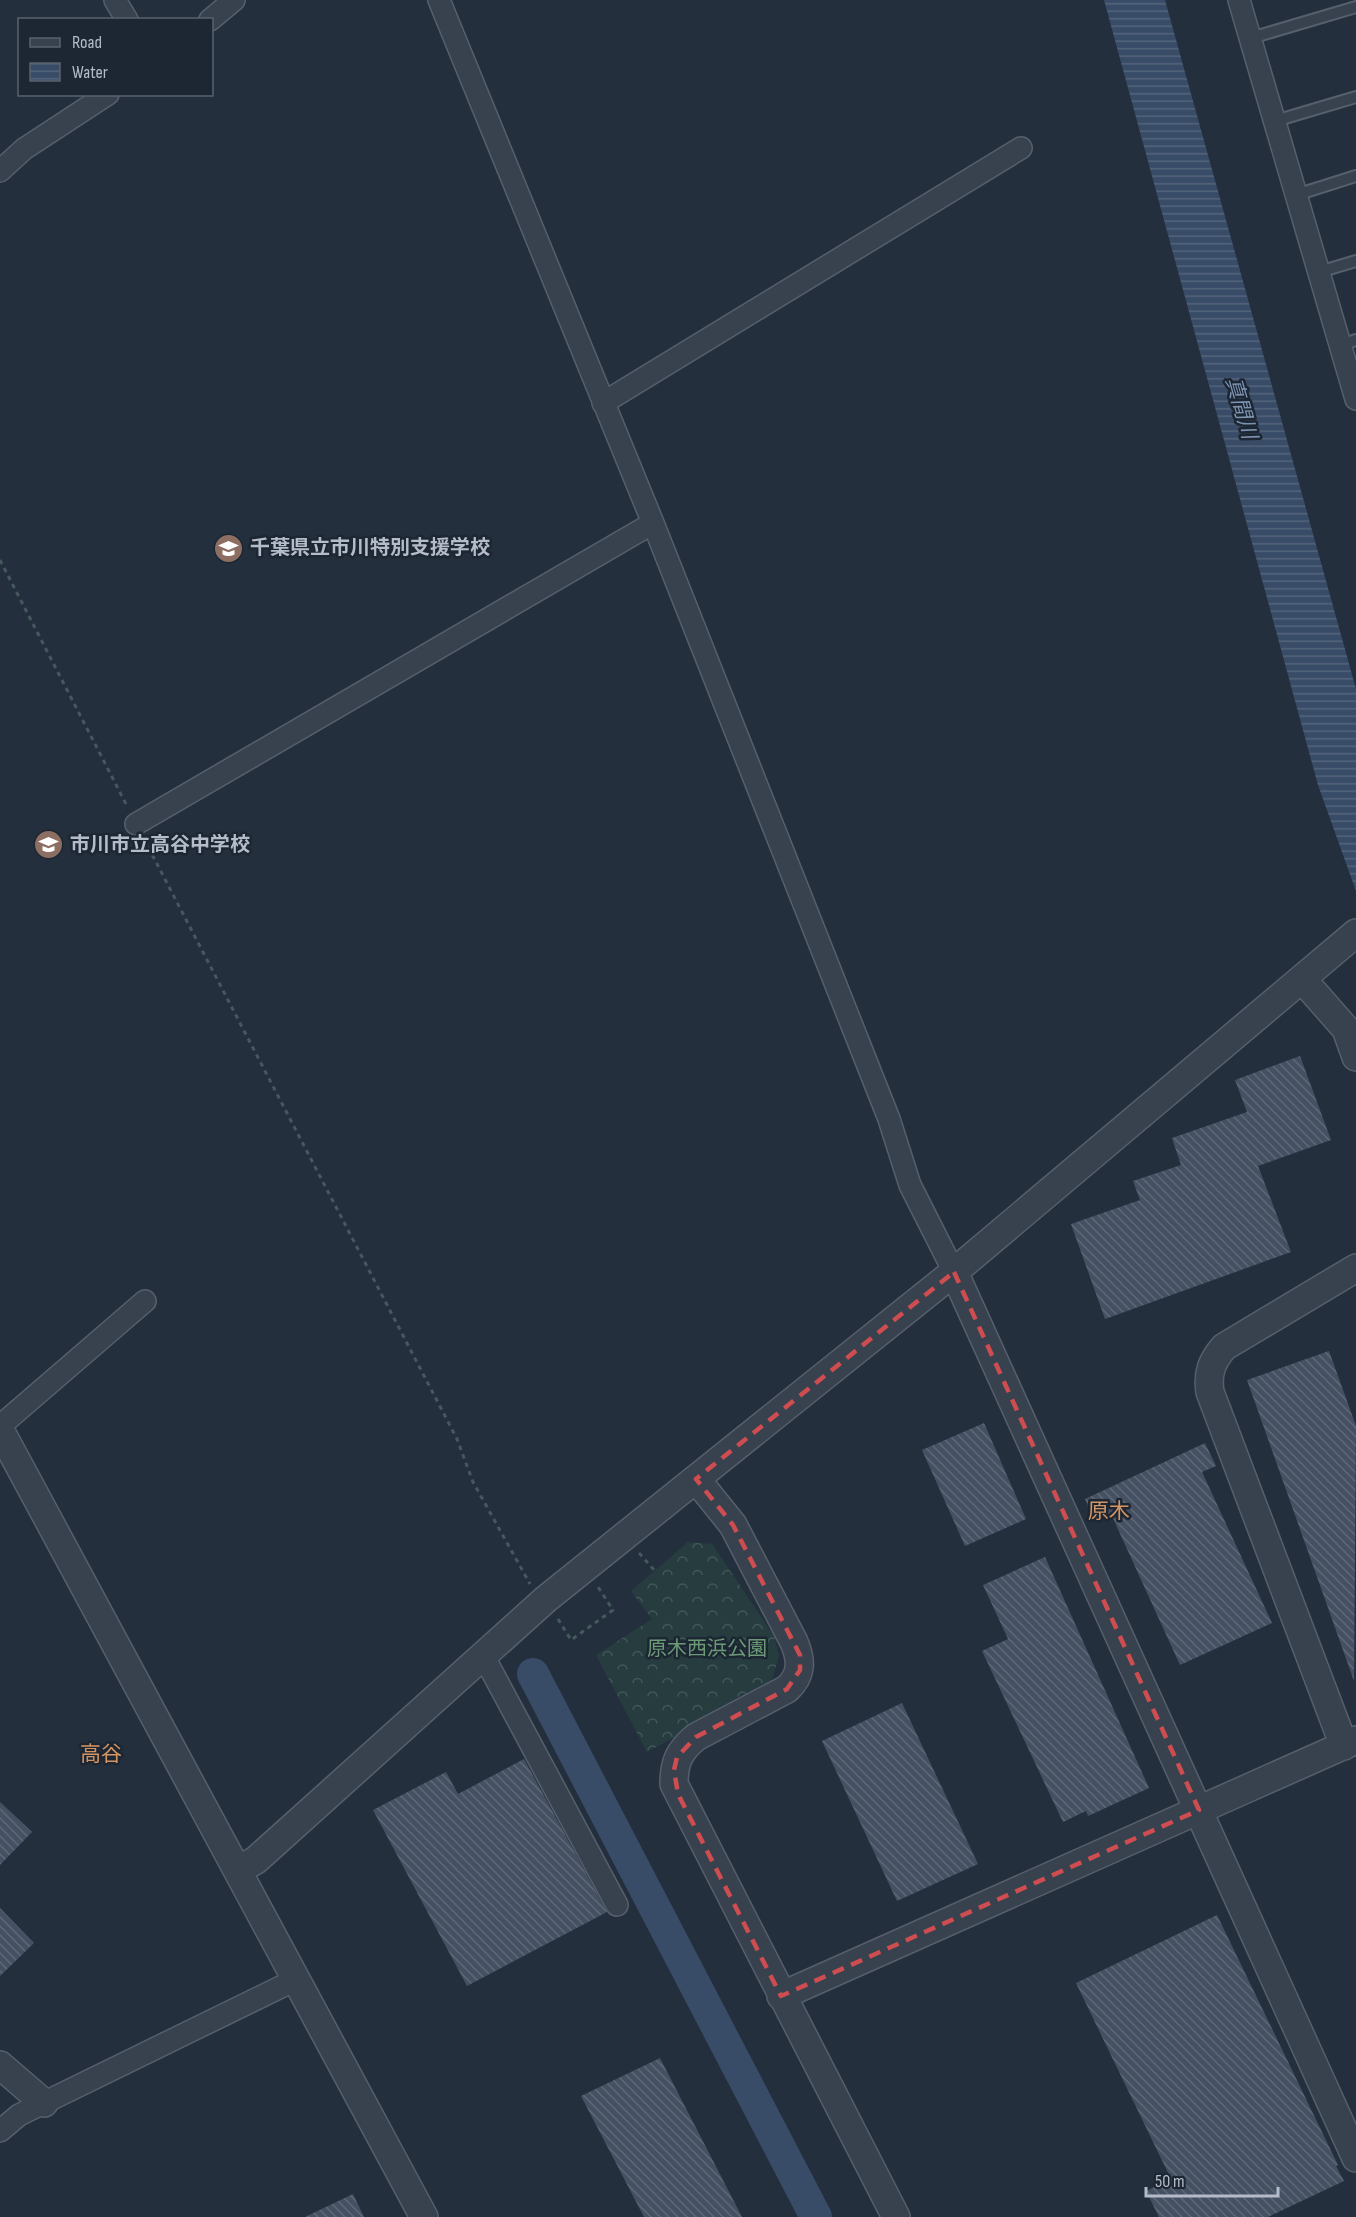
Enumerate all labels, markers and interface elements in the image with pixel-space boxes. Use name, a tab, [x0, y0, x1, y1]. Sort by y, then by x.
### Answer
legend	[18, 18, 213, 96]
text: Road	[72, 32, 102, 53]
text: Water	[72, 62, 108, 83]
water label: 真間川	[1220, 374, 1262, 444]
school or university icon: 千葉県立市川特別支援学校	[213, 532, 245, 564]
place label: 千葉県立市川特別支援学校	[250, 536, 490, 560]
school or university icon: 市川市立高谷中学校	[33, 829, 65, 861]
place label: 市川市立高谷中学校	[70, 833, 250, 857]
district label: 原木	[1088, 1499, 1130, 1524]
park label: 原木西浜公園	[647, 1637, 767, 1661]
district label: 高谷	[80, 1742, 122, 1767]
scale bar	[1146, 2160, 1278, 2198]
text: 50 m	[1155, 2171, 1185, 2192]

